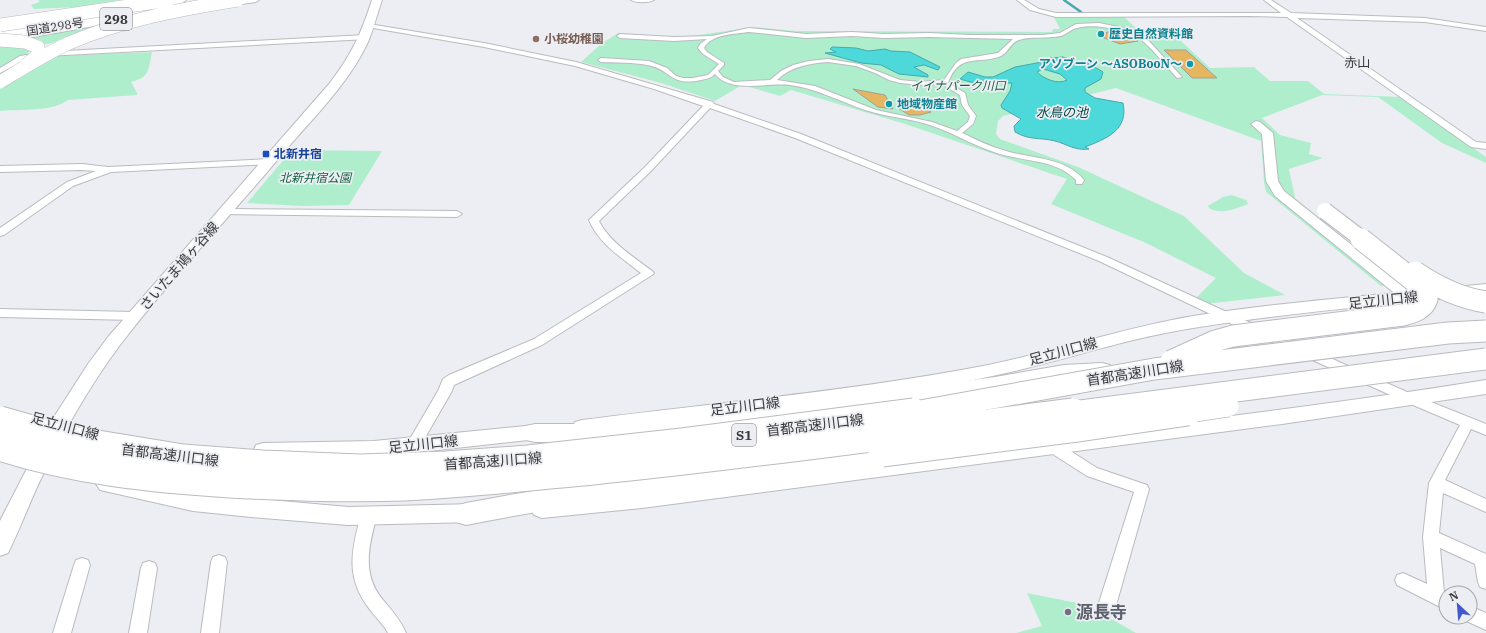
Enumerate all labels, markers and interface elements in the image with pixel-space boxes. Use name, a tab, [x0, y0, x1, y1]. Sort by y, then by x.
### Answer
road number: 298	[100, 8, 132, 30]
street label: 国道298号	[25, 15, 85, 38]
place label: 歴史自然資料館	[1109, 26, 1193, 41]
marker: 歴史自然資料館	[1096, 29, 1106, 39]
place label: 小桜幼稚園	[544, 31, 604, 46]
marker: 小桜幼稚園	[531, 34, 541, 44]
district label: 赤山	[1344, 54, 1370, 71]
place label: アソブーン ～ASOBooN～	[1039, 56, 1182, 71]
marker: アソブーン ～ASOBooN～	[1185, 59, 1195, 69]
park label: イイナパーク川口	[910, 78, 1007, 93]
place label: 地域物産館	[897, 96, 957, 111]
marker: 地域物産館	[884, 99, 894, 109]
water label: 水鳥の池	[1036, 104, 1090, 121]
place label: 北新井宿	[274, 146, 322, 161]
marker: 北新井宿	[261, 149, 271, 159]
park label: 北新井宿公園	[279, 170, 353, 185]
street label: さいたま鳩ヶ谷線	[136, 218, 222, 314]
street label: 足立川口線	[1347, 287, 1419, 313]
street label: 足立川口線	[1027, 333, 1099, 369]
street label: 首都高速川口線	[1085, 356, 1185, 390]
street label: 足立川口線	[709, 393, 781, 419]
street label: 足立川口線	[29, 408, 101, 444]
street label: 首都高速川口線	[765, 410, 865, 440]
road number: S1	[732, 424, 756, 446]
street label: 足立川口線	[387, 431, 459, 457]
street label: 首都高速川口線	[120, 440, 220, 470]
street label: 首都高速川口線	[443, 449, 543, 473]
north arrow	[1438, 585, 1478, 625]
text: N	[1447, 588, 1461, 604]
place label: 源長寺	[1076, 601, 1127, 623]
marker: 源長寺	[1063, 607, 1073, 617]

